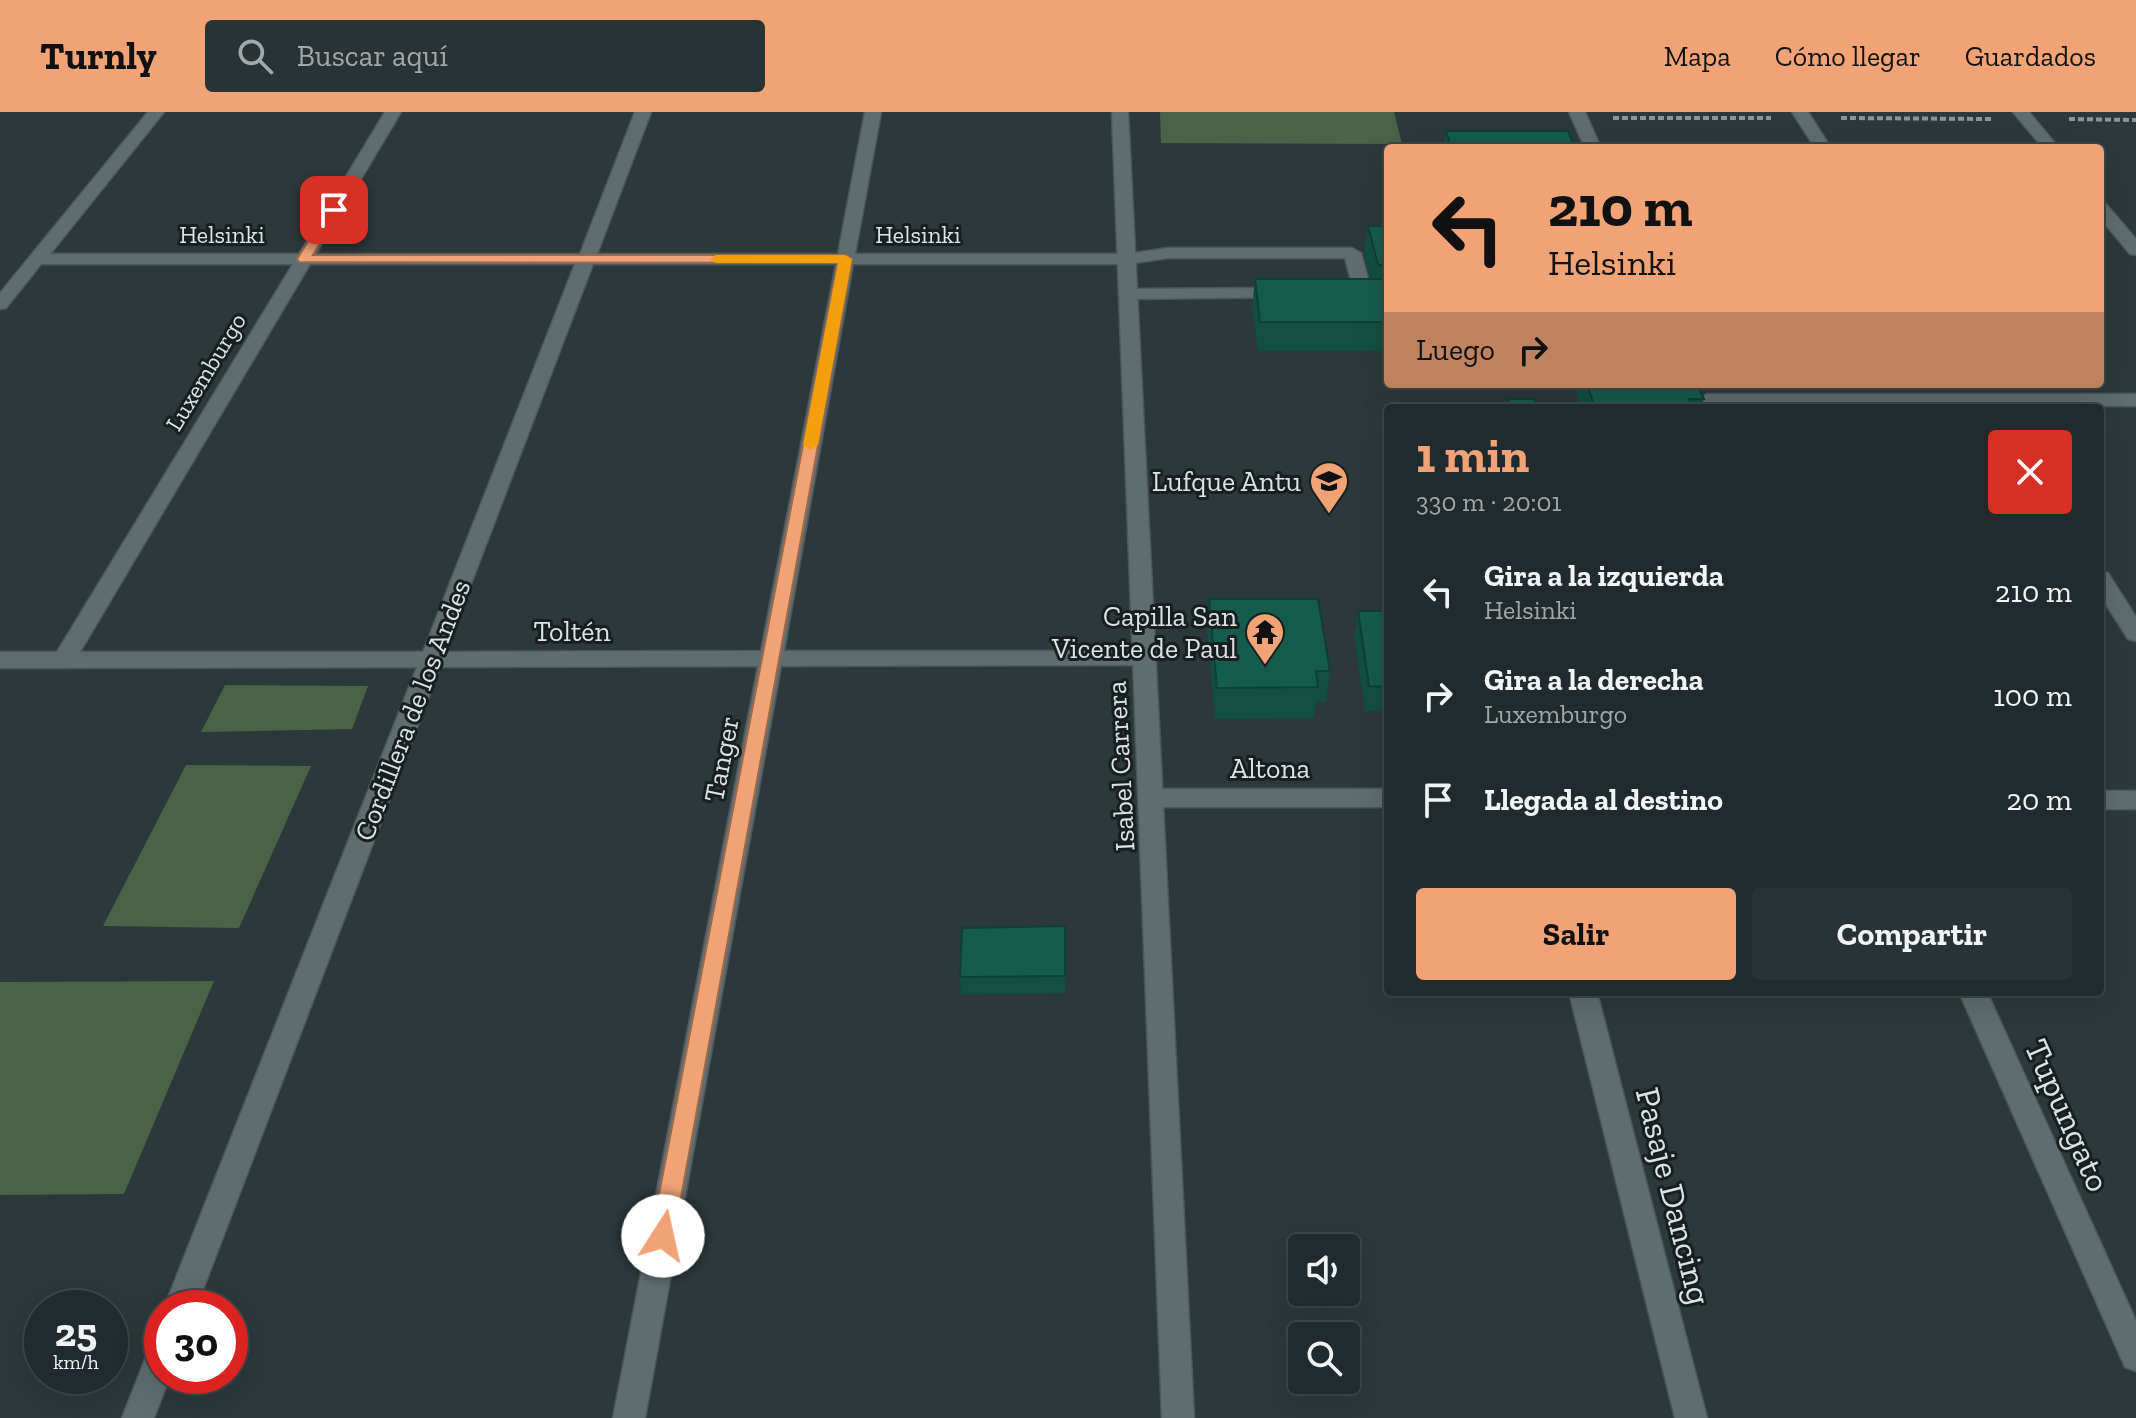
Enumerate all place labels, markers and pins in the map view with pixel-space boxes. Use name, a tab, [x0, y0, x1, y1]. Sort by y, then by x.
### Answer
pin	[300, 176, 368, 244]
school or university icon: Lufque Antu	[1308, 460, 1350, 515]
place label: Lufque Antu	[1152, 465, 1301, 498]
place label: Capilla San Vicente de Paul	[1051, 600, 1237, 665]
temple icon: Capilla San Vicente de Paul	[1244, 611, 1286, 666]

